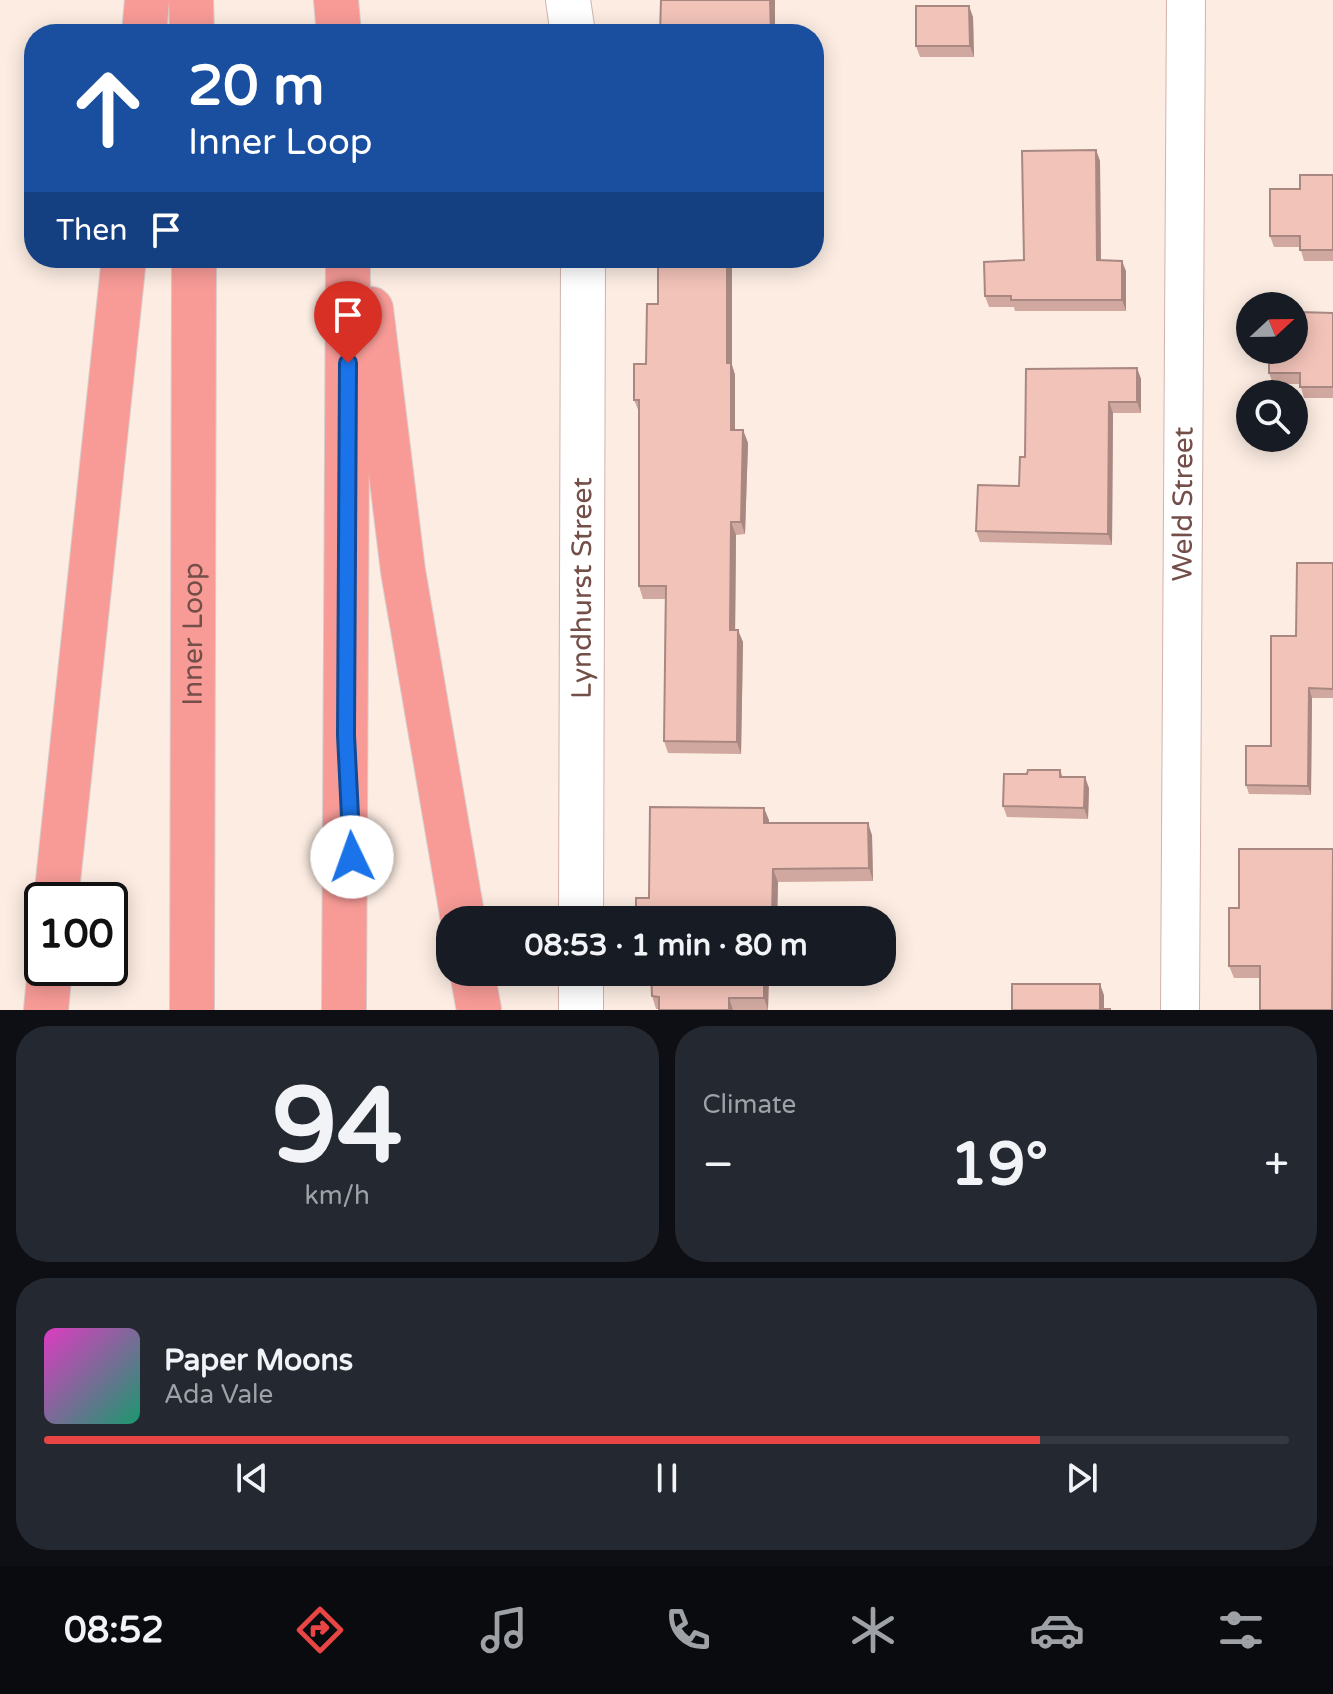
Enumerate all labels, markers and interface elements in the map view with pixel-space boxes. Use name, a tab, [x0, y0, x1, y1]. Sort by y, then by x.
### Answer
text: 20 m	[188, 53, 324, 120]
icon: ahead	[56, 56, 160, 160]
text: Inner Loop	[188, 121, 373, 164]
icon: arrive	[144, 208, 188, 252]
text: Then	[56, 212, 128, 249]
pin	[314, 281, 382, 363]
north arrow	[1236, 292, 1308, 364]
map controls	[1236, 292, 1308, 452]
icon: arrive	[326, 293, 370, 337]
button: search	[1236, 380, 1308, 452]
street label: Weld Street	[1166, 426, 1200, 582]
street label: Lyndhurst Street	[565, 477, 599, 699]
street label: Inner Loop	[176, 562, 210, 706]
position arrow	[310, 815, 394, 899]
speed limit sign: 100	[24, 882, 128, 986]
text: 08:53 · 1 min · 80 m	[525, 927, 807, 964]
text: 94	[272, 1065, 403, 1190]
text: Climate	[703, 1089, 796, 1120]
text: 19°	[950, 1129, 1048, 1201]
text: −	[703, 1139, 734, 1192]
text: +	[1264, 1139, 1289, 1192]
text: km/h	[305, 1180, 370, 1211]
text: Paper Moons	[164, 1342, 353, 1379]
text: Ada Vale	[164, 1379, 273, 1410]
icon: previous	[230, 1456, 274, 1500]
icon: pause	[645, 1456, 689, 1500]
icon: next	[1060, 1456, 1104, 1500]
icon: directions	[292, 1602, 348, 1658]
icon: music	[476, 1602, 532, 1658]
icon: phone	[660, 1602, 716, 1658]
icon: climate	[845, 1602, 901, 1658]
icon: car	[1029, 1602, 1085, 1658]
icon: filters	[1213, 1602, 1269, 1658]
text: 08:52	[64, 1609, 164, 1652]

